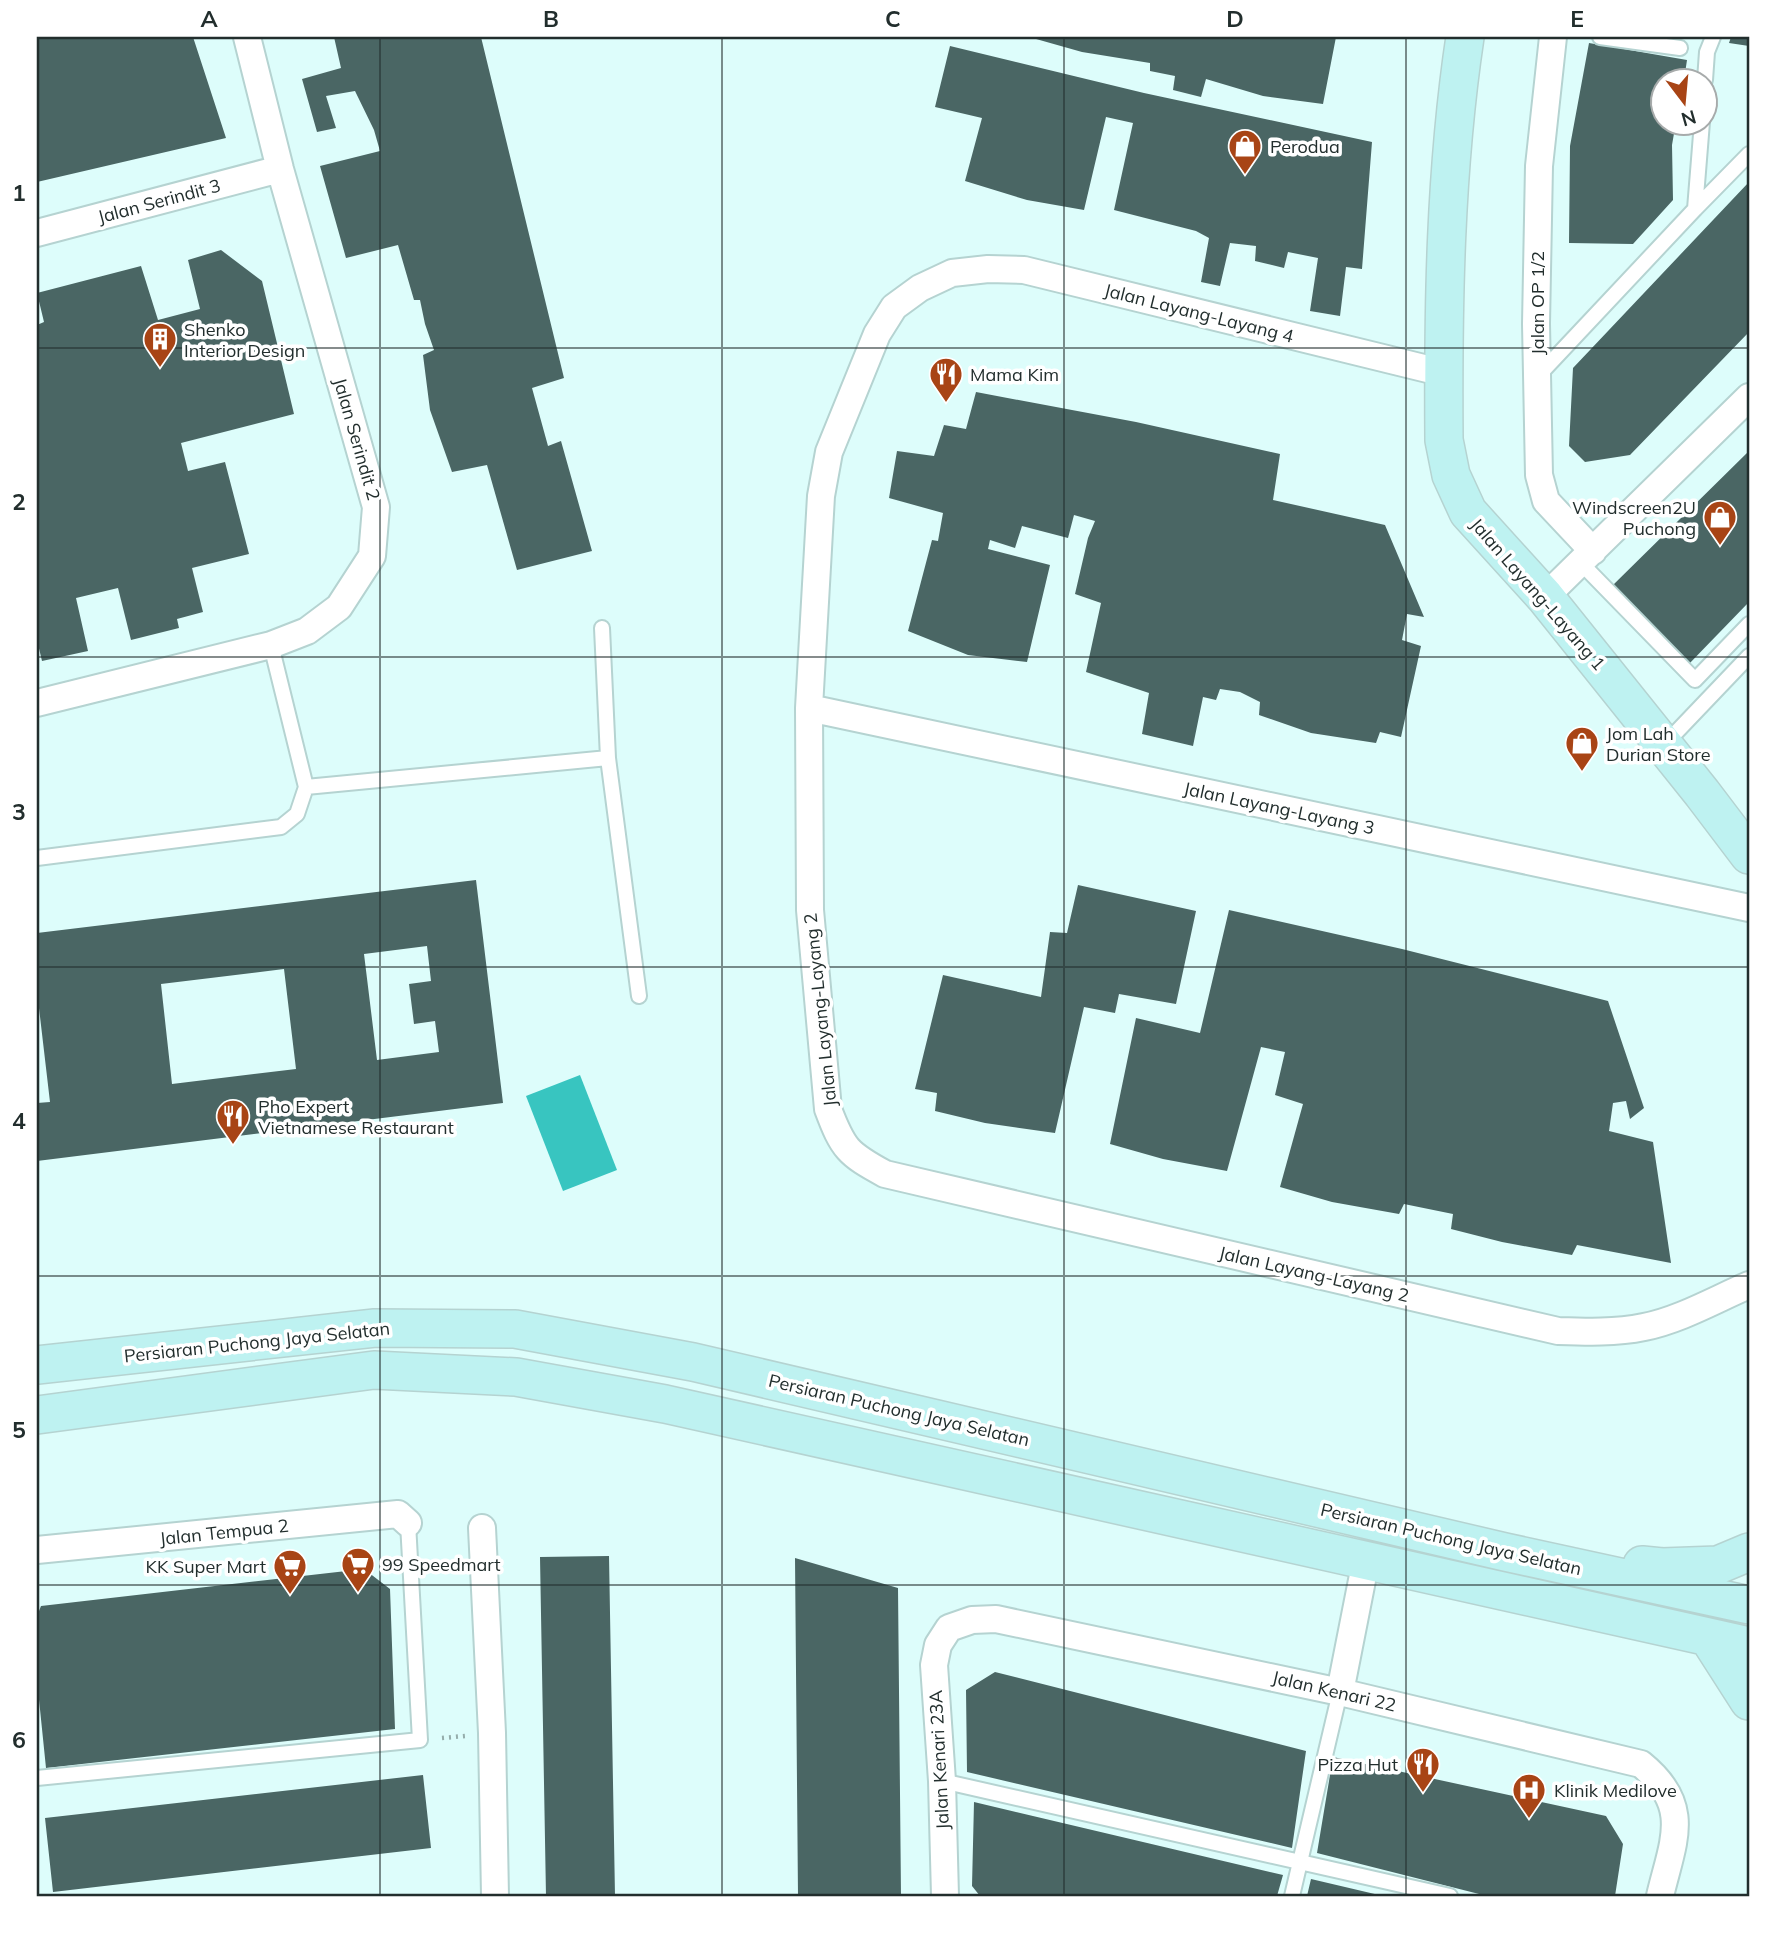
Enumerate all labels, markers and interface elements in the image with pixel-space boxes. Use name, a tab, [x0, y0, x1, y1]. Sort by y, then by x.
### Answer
text: A	[200, 4, 218, 33]
text: B	[543, 4, 559, 33]
text: C	[885, 4, 901, 33]
text: D	[1226, 4, 1244, 33]
text: E	[1570, 4, 1584, 33]
north arrow	[1650, 66, 1720, 136]
text: N	[1678, 105, 1699, 132]
shop icon: Perodua	[1226, 127, 1264, 176]
place label: Perodua	[1270, 135, 1340, 158]
street label: Jalan Serindit 3	[95, 174, 223, 228]
text: 1	[12, 178, 26, 207]
street label: Jalan OP 1/2	[1526, 251, 1549, 355]
street label: Jalan Layang-Layang 4	[1102, 278, 1296, 348]
place label: Shenko Interior Design	[184, 318, 305, 362]
building icon: Shenko Interior Design	[141, 320, 179, 369]
restaurant icon: Mama Kim	[927, 355, 965, 404]
place label: Mama Kim	[970, 363, 1059, 386]
street label: Jalan Serindit 2	[329, 375, 385, 503]
text: 2	[12, 487, 26, 516]
place label: Windscreen2U Puchong	[1572, 496, 1696, 540]
shop icon: Windscreen2U Puchong	[1701, 498, 1739, 547]
street label: Jalan Layang-Layang 1	[1466, 513, 1610, 675]
place label: Jom Lah Durian Store	[1606, 722, 1711, 766]
shop icon: Jom Lah Durian Store	[1563, 724, 1601, 773]
street label: Jalan Layang-Layang 3	[1182, 777, 1376, 839]
text: 3	[12, 797, 26, 826]
street label: Jalan Layang-Layang 2	[798, 912, 842, 1108]
place label: Pho Expert Vietnamese Restaurant	[258, 1095, 454, 1139]
restaurant icon: Pho Expert Vietnamese Restaurant	[214, 1097, 252, 1146]
text: 4	[12, 1106, 26, 1135]
street label: Jalan Layang-Layang 2	[1217, 1241, 1411, 1307]
street label: Persiaran Puchong Jaya Selatan	[123, 1317, 391, 1367]
street label: Persiaran Puchong Jaya Selatan	[766, 1369, 1032, 1451]
text: 5	[12, 1415, 26, 1444]
street label: Persiaran Puchong Jaya Selatan	[1318, 1498, 1584, 1580]
street label: Jalan Tempua 2	[158, 1514, 290, 1550]
supermarket icon: 99 Speedmart	[339, 1545, 377, 1594]
supermarket icon: KK Super Mart	[271, 1547, 309, 1596]
place label: 99 Speedmart	[382, 1553, 501, 1576]
place label: KK Super Mart	[146, 1555, 266, 1578]
street label: Jalan Kenari 22	[1270, 1666, 1398, 1716]
street label: Jalan Kenari 23A	[924, 1690, 954, 1830]
text: 6	[12, 1725, 26, 1754]
restaurant icon: Pizza Hut	[1404, 1745, 1442, 1794]
place label: Pizza Hut	[1317, 1753, 1398, 1776]
hospital icon: Klinik Medilove	[1510, 1771, 1548, 1820]
place label: Klinik Medilove	[1554, 1779, 1677, 1802]

